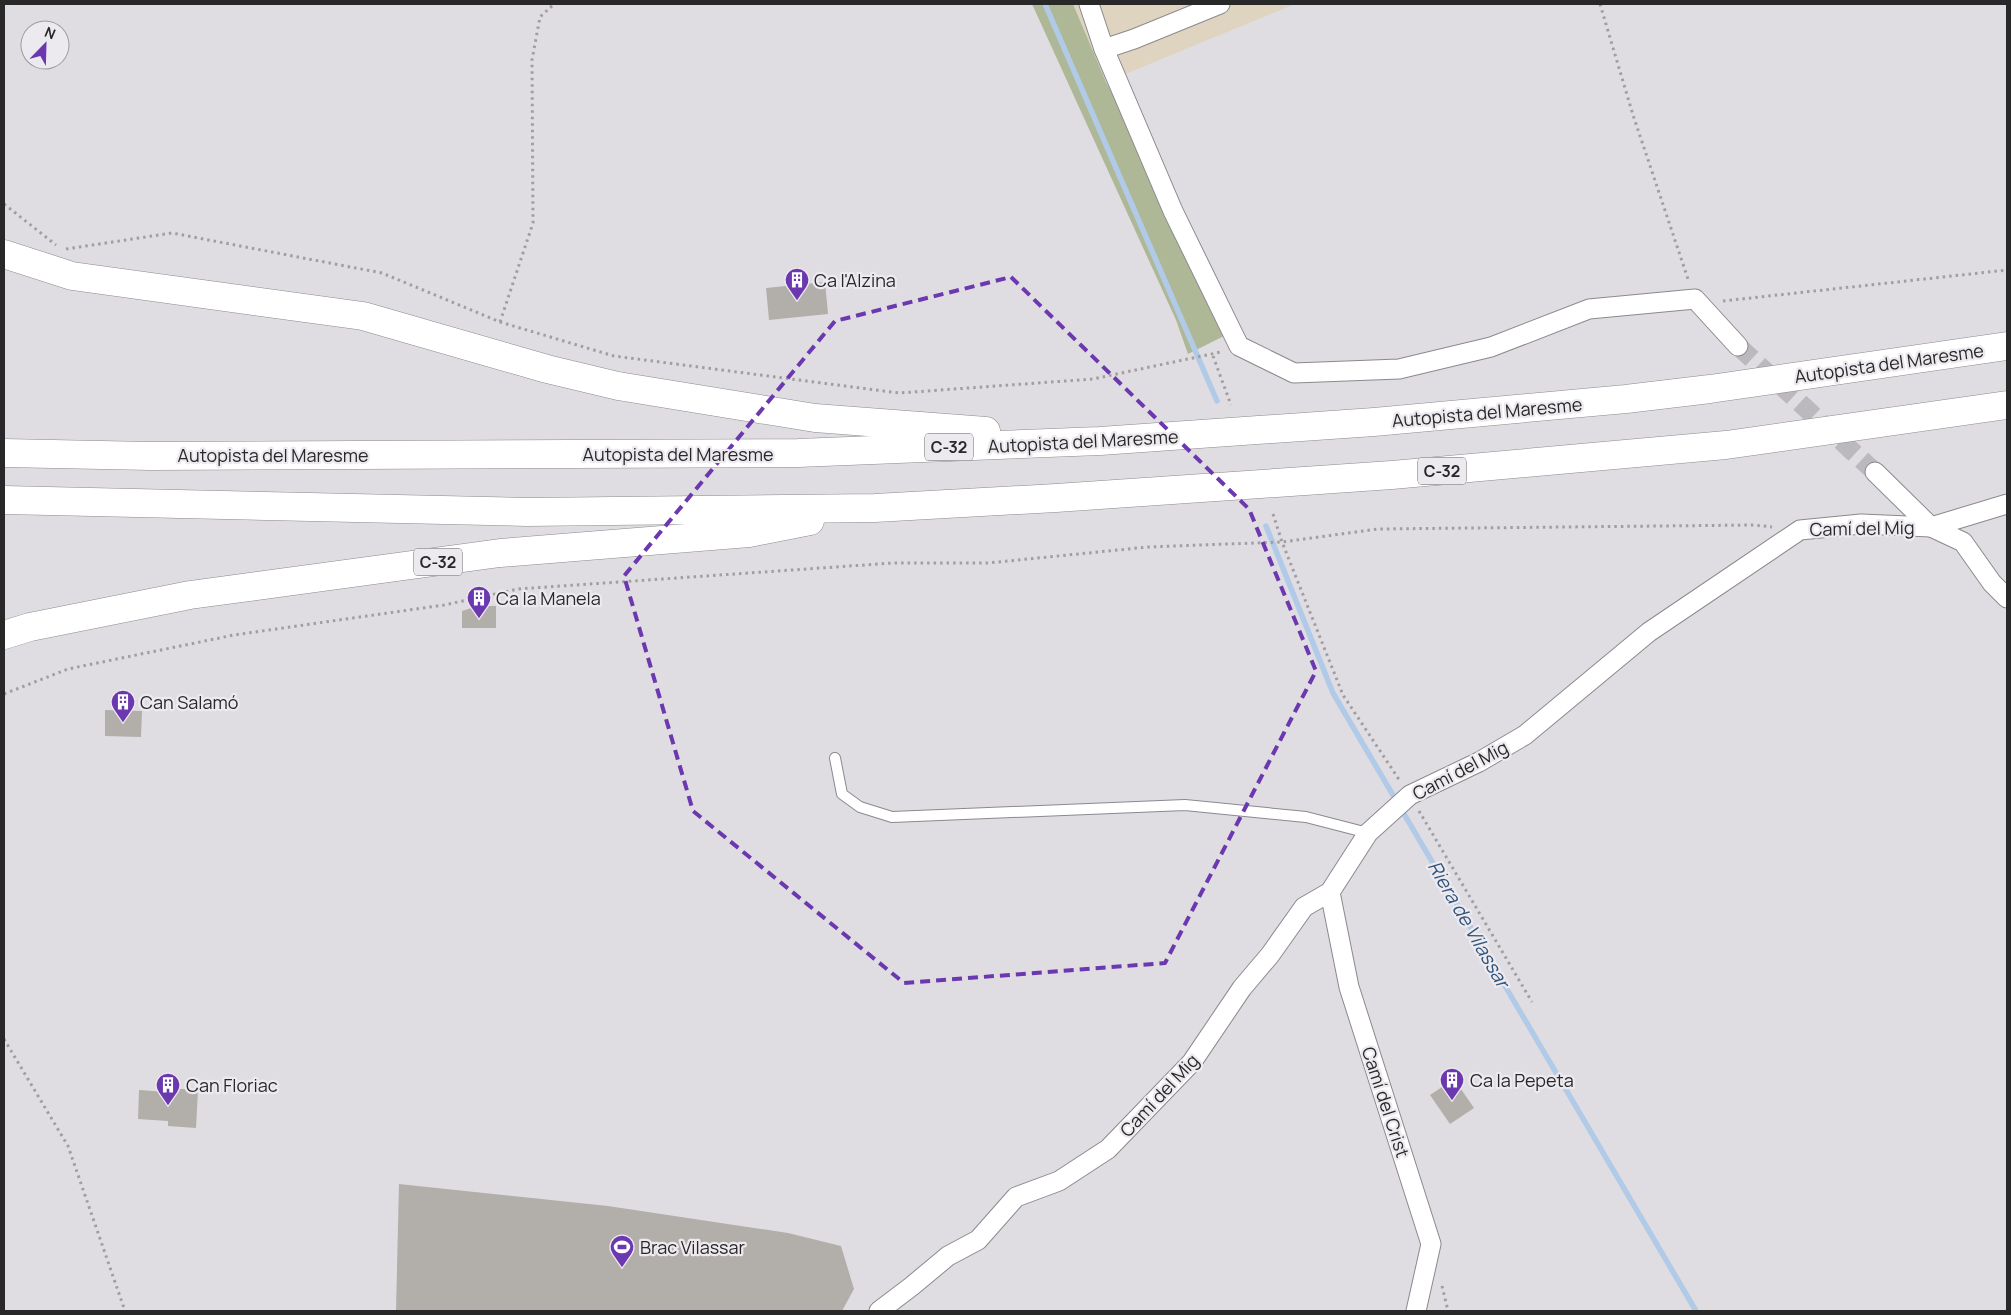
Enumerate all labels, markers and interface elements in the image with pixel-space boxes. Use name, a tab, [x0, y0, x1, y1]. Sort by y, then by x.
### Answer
north arrow	[20, 20, 70, 70]
text: N	[42, 22, 59, 43]
building icon: Ca l'Alzina	[784, 267, 810, 301]
place label: Ca l'Alzina	[814, 268, 896, 292]
street label: Autopista del Maresme	[1793, 338, 1985, 388]
street label: Autopista del Maresme	[1391, 392, 1583, 432]
street label: Autopista del Maresme	[987, 424, 1179, 458]
road number: C-32	[925, 434, 973, 461]
street label: Autopista del Maresme	[583, 442, 773, 466]
street label: Autopista del Maresme	[178, 443, 368, 467]
road number: C-32	[1418, 458, 1466, 484]
street label: Camí del Mig	[1809, 515, 1915, 541]
road number: C-32	[414, 548, 462, 576]
building icon: Ca la Manela	[466, 585, 492, 619]
place label: Ca la Manela	[496, 586, 601, 610]
building icon: Can Salamó	[110, 689, 136, 723]
place label: Can Salamó	[140, 690, 238, 714]
street label: Camí del Mig	[1408, 735, 1512, 805]
water label: Riera de Vilassar	[1422, 856, 1517, 994]
street label: Camí del Crist	[1357, 1044, 1415, 1160]
street label: Camí del Mig	[1114, 1048, 1204, 1142]
building icon: Ca la Pepeta	[1439, 1067, 1465, 1101]
place label: Ca la Pepeta	[1470, 1068, 1574, 1092]
building icon: Can Floriac	[155, 1072, 181, 1106]
place label: Can Floriac	[186, 1073, 278, 1097]
sports icon: Brac Vilassar	[609, 1234, 635, 1268]
place label: Brac Vilassar	[640, 1235, 746, 1259]

